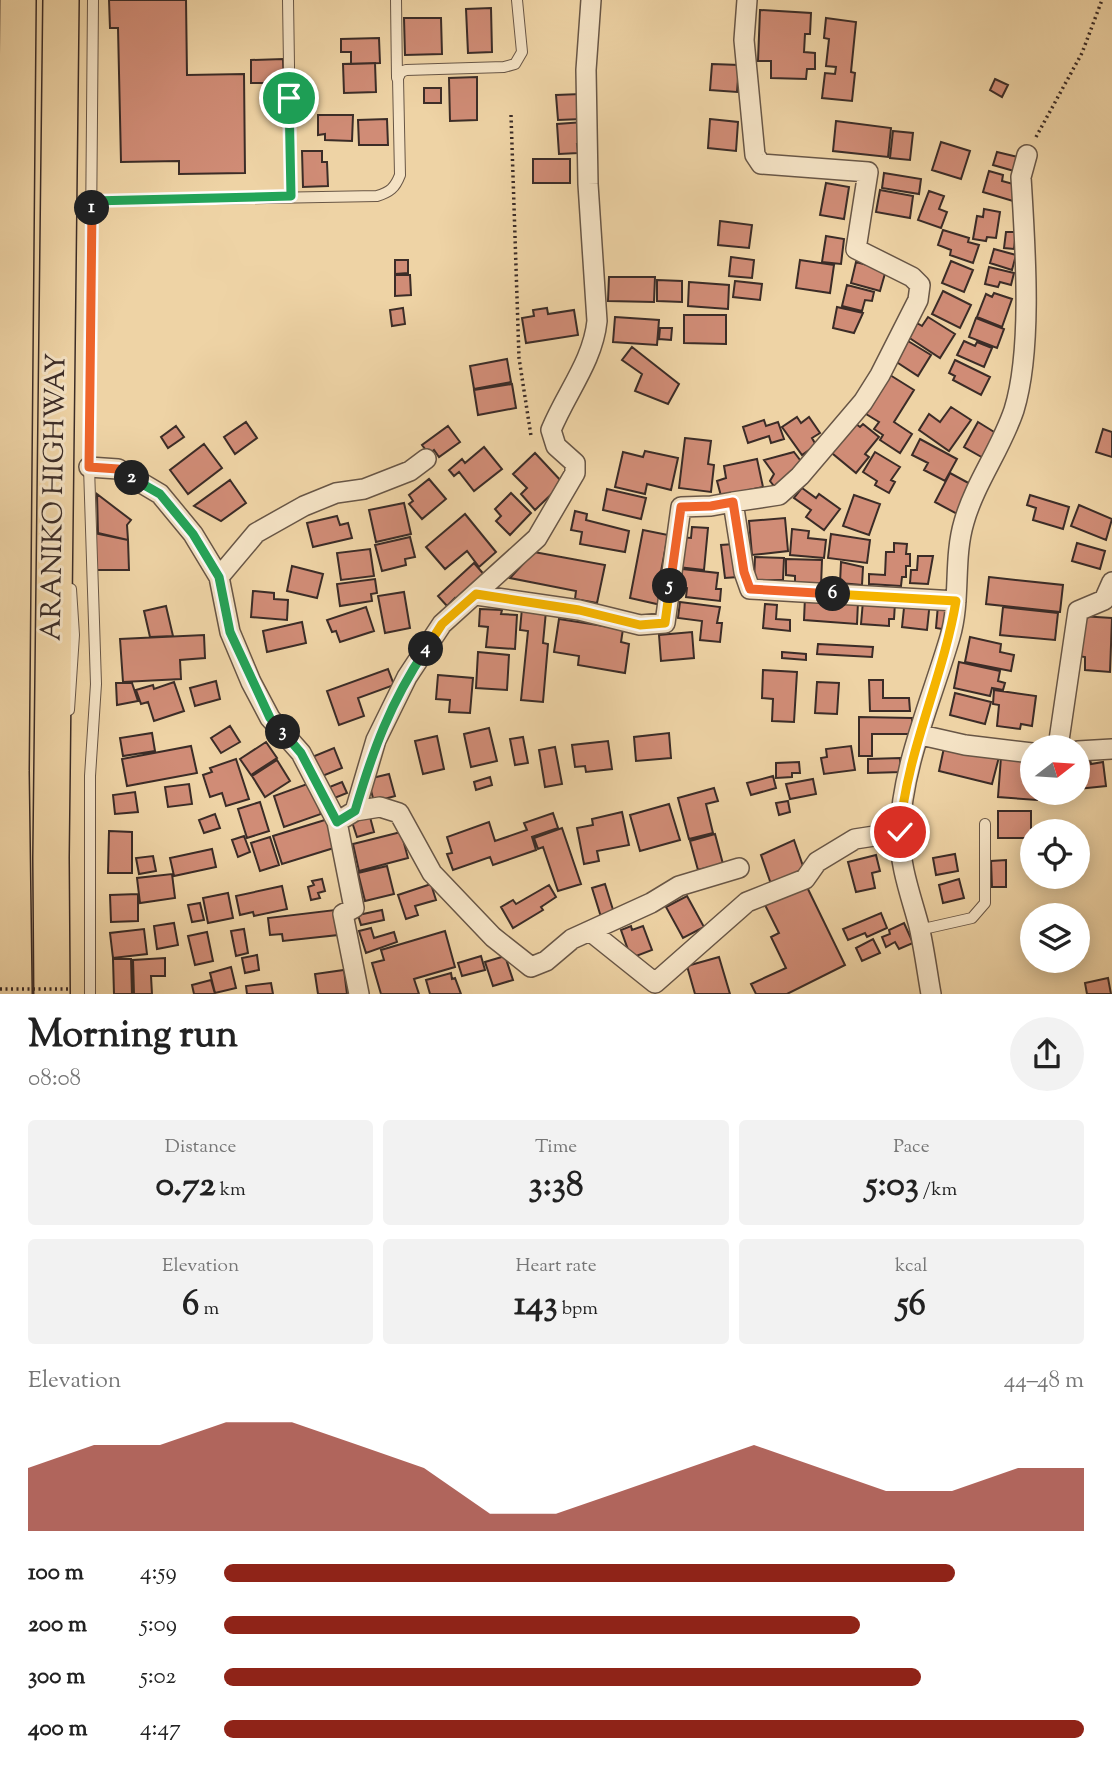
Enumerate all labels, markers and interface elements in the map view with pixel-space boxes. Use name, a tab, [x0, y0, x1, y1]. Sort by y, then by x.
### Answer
pin	[259, 68, 319, 128]
icon: arrive	[270, 79, 308, 117]
pin: 1	[74, 190, 110, 226]
text: 1	[88, 194, 95, 221]
street label: ARANIKO HIGHWAY	[32, 353, 78, 641]
pin: 2	[114, 461, 150, 496]
text: 2	[127, 464, 136, 491]
pin: 5	[652, 568, 688, 604]
text: 5	[666, 572, 673, 599]
pin: 6	[816, 576, 850, 612]
text: 6	[828, 580, 837, 607]
pin: 4	[408, 632, 444, 666]
text: 4	[421, 635, 430, 662]
pin: 3	[266, 714, 300, 750]
text: 3	[279, 718, 286, 745]
north arrow	[1020, 735, 1090, 805]
map controls	[1020, 735, 1090, 973]
pin	[870, 802, 930, 862]
icon: check	[881, 813, 919, 851]
button: locate	[1020, 819, 1090, 889]
button: layers	[1020, 903, 1090, 973]
text: Morning run	[28, 1010, 238, 1064]
button: share	[1010, 1017, 1084, 1091]
text: 08:08	[28, 1063, 81, 1096]
text: Distance	[165, 1134, 236, 1161]
text: Time	[535, 1134, 577, 1161]
text: Pace	[893, 1134, 930, 1161]
text: 0.72	[156, 1161, 216, 1212]
text: 3:38	[529, 1161, 583, 1212]
text: 5:03	[865, 1161, 919, 1212]
text: km	[216, 1177, 246, 1204]
text: /km	[919, 1177, 957, 1204]
text: Elevation	[162, 1253, 239, 1280]
text: Heart rate	[515, 1253, 597, 1280]
text: kcal	[895, 1253, 928, 1280]
text: 6	[182, 1280, 199, 1331]
text: 143	[514, 1280, 558, 1331]
text: 56	[897, 1280, 926, 1331]
text: m	[199, 1296, 219, 1323]
text: bpm	[558, 1296, 598, 1323]
text: Elevation	[28, 1365, 121, 1398]
text: 44–48 m	[1004, 1365, 1084, 1398]
text: 100 m	[28, 1557, 84, 1590]
text: 4:59	[140, 1557, 177, 1590]
text: 200 m	[28, 1609, 87, 1642]
text: 5:09	[140, 1609, 177, 1642]
text: 300 m	[28, 1661, 85, 1694]
text: 5:02	[140, 1661, 176, 1694]
text: 400 m	[28, 1713, 88, 1746]
text: 4:47	[140, 1713, 181, 1746]

